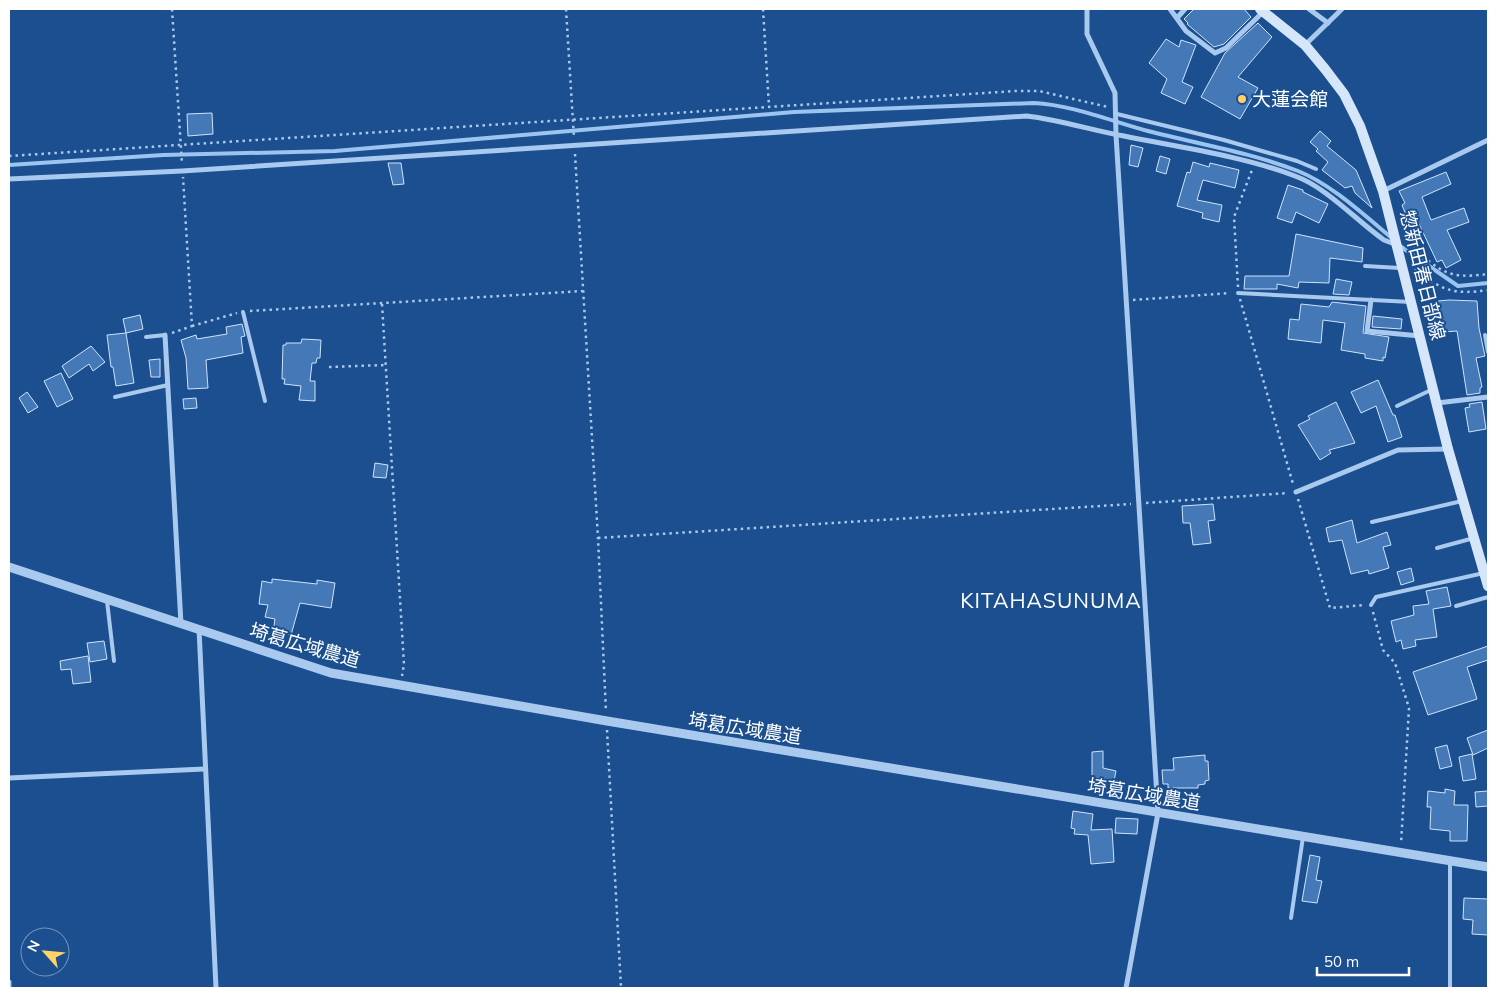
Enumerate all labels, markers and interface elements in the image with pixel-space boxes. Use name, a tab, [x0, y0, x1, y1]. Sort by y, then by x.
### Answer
place label: 大蓮会館	[1252, 87, 1328, 111]
marker: 大蓮会館	[1236, 93, 1248, 105]
street label: 惣新田春日部線	[1395, 208, 1451, 342]
district label: KITAHASUNUMA	[960, 587, 1142, 613]
street label: 埼葛広域農道	[247, 618, 363, 672]
street label: 埼葛広域農道	[687, 707, 803, 749]
street label: 埼葛広域農道	[1086, 773, 1202, 815]
north arrow	[20, 927, 70, 977]
text: N	[23, 937, 44, 955]
scale bar	[1317, 944, 1410, 976]
text: 50 m	[1324, 952, 1359, 971]

